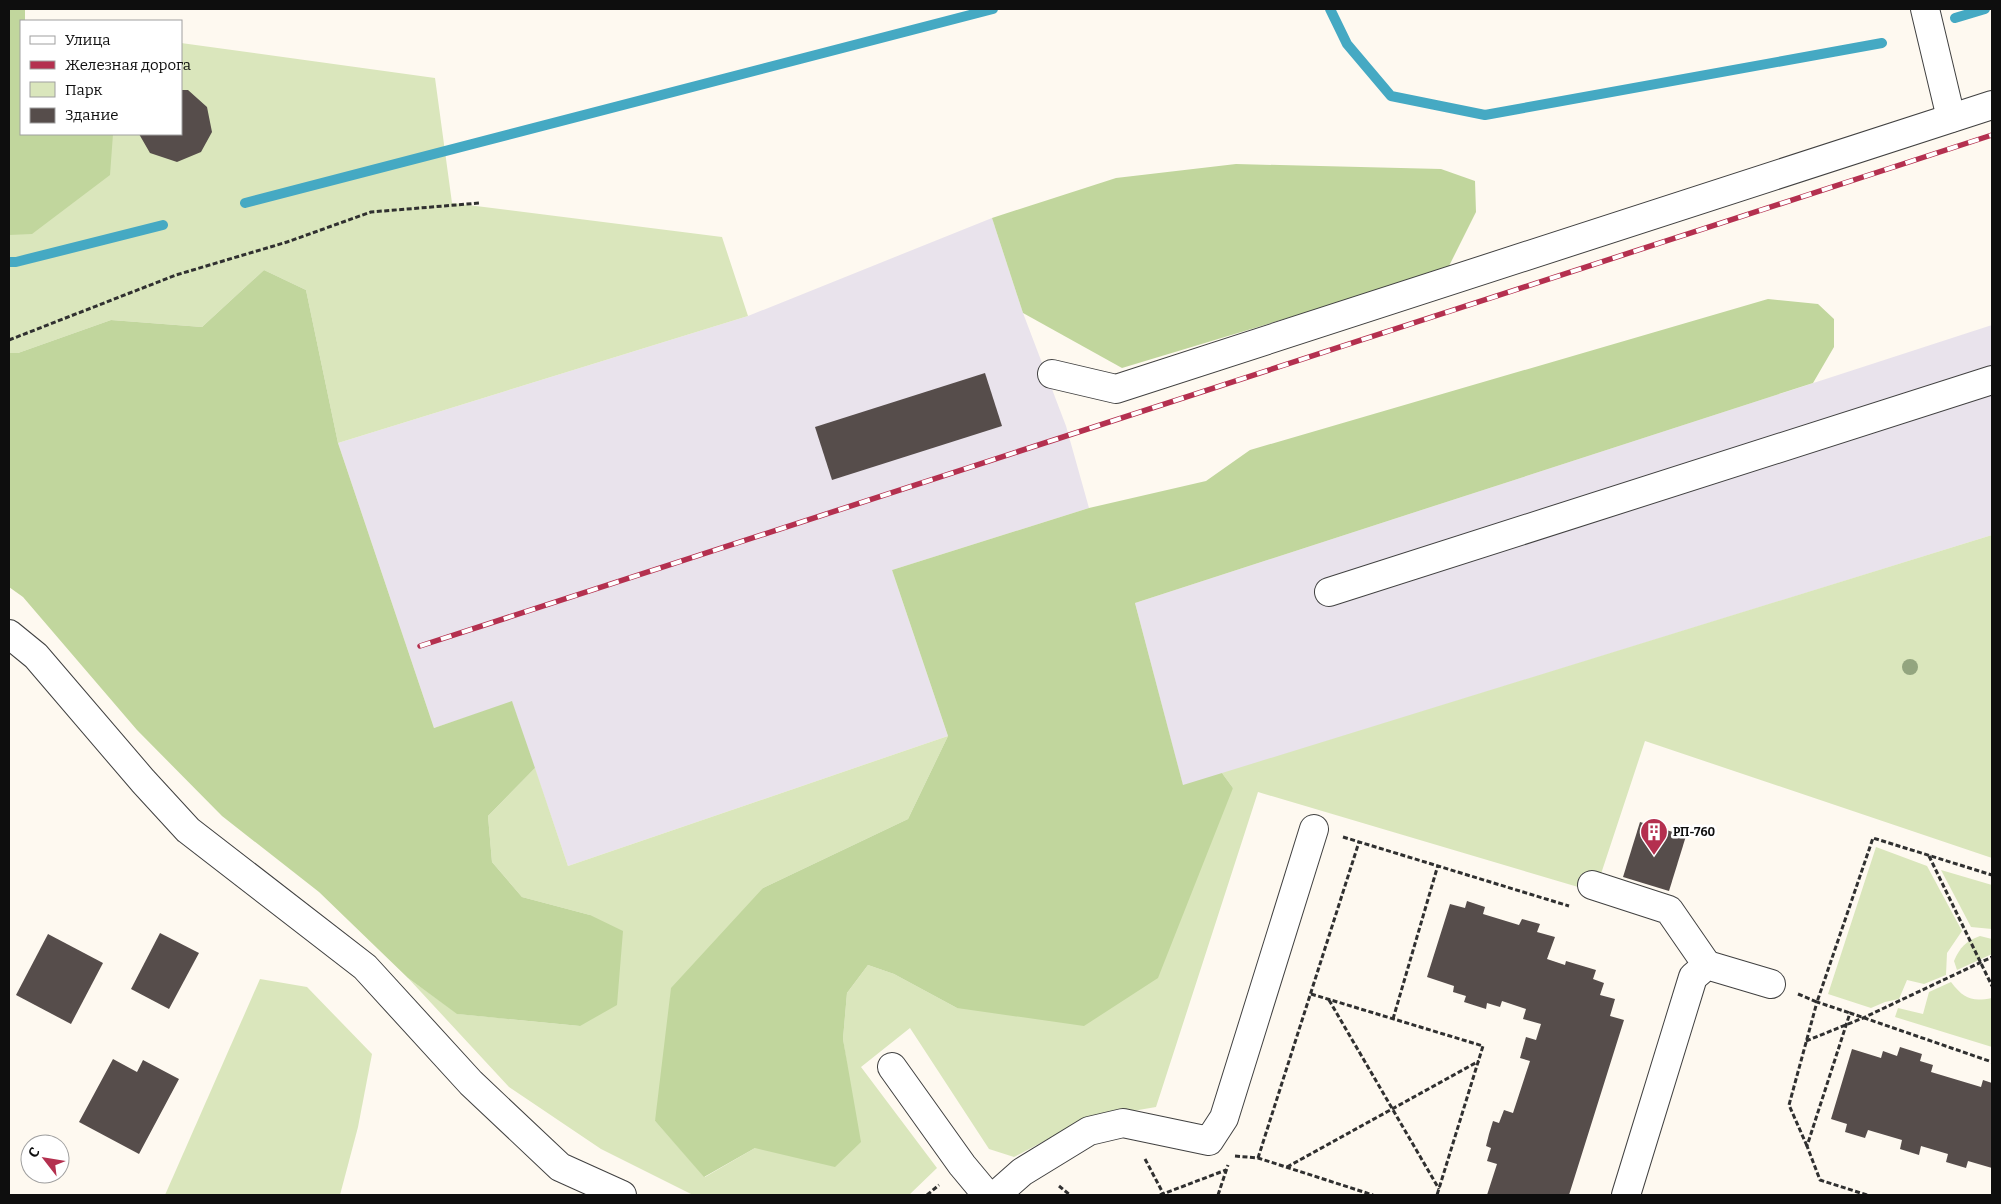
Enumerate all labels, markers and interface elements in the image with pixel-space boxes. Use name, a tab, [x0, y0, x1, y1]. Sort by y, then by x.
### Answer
legend	[20, 20, 182, 135]
text: Улица	[65, 31, 111, 49]
text: Железная дорога	[65, 56, 191, 74]
text: Парк	[65, 81, 103, 99]
text: Здание	[65, 106, 119, 124]
building icon: РП-760	[1639, 817, 1669, 856]
place label: РП-760	[1673, 825, 1715, 839]
north arrow	[20, 1134, 70, 1184]
text: С	[25, 1144, 44, 1161]

